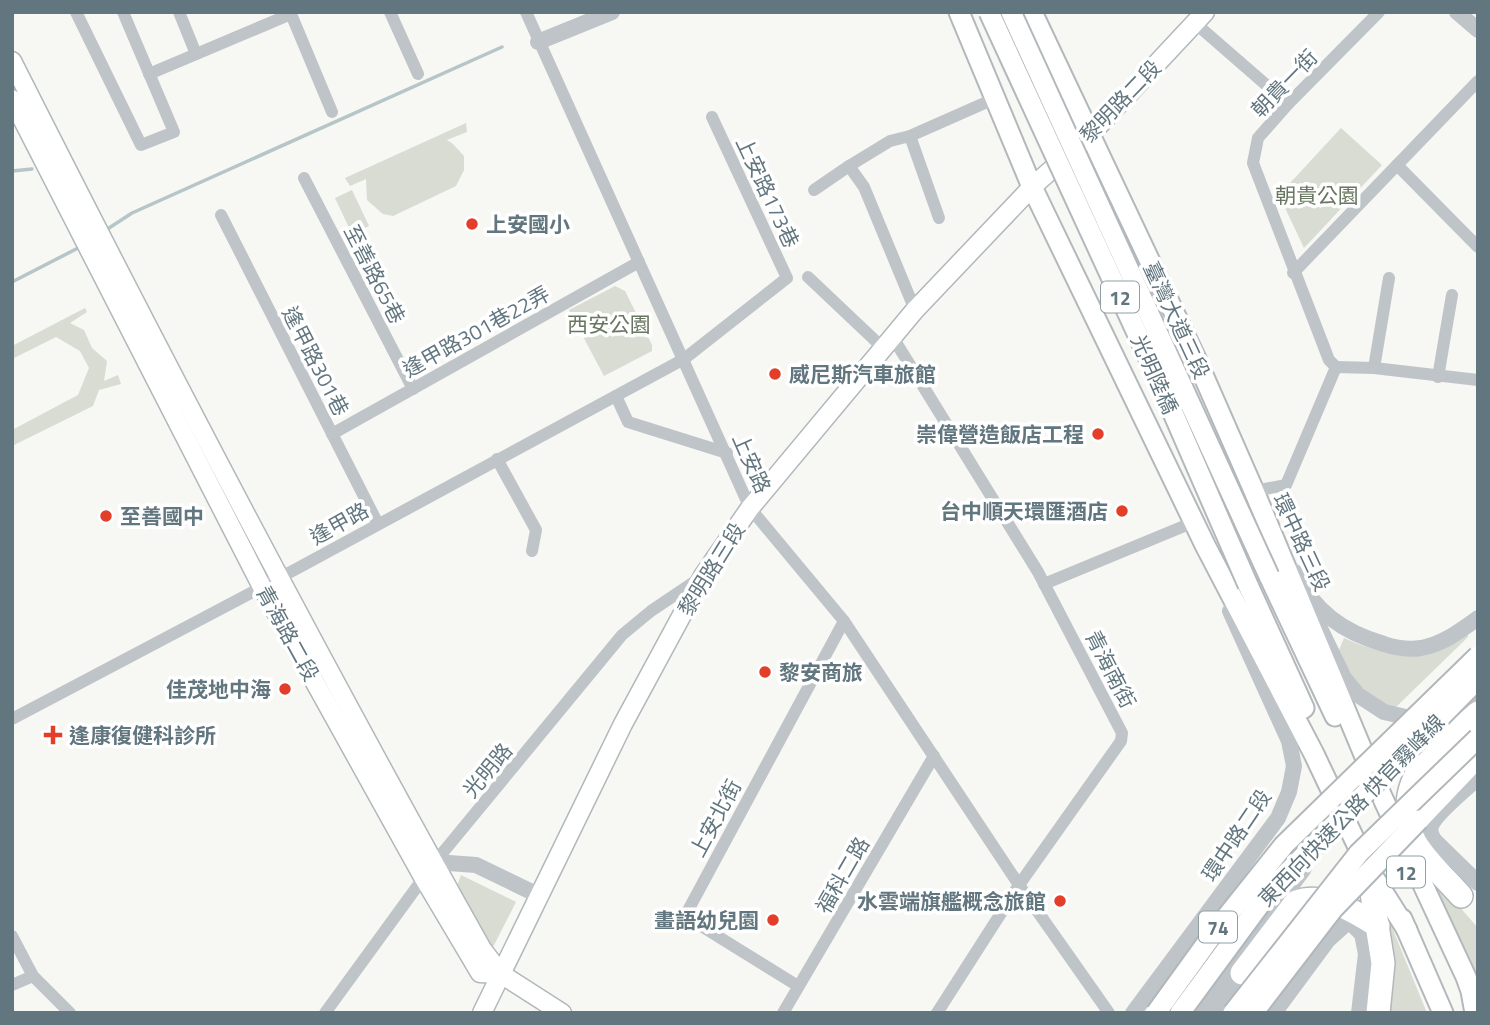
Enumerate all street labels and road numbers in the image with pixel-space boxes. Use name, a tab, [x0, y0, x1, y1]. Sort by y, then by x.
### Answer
street label: 朝貴一街	[1243, 42, 1325, 124]
street label: 黎明路二段	[1072, 52, 1168, 150]
street label: 上安路173巷	[728, 131, 808, 253]
street label: 至善路65巷	[336, 219, 414, 329]
street label: 臺灣大道三段	[1136, 256, 1218, 384]
street label: 逢甲路301巷22弄	[397, 277, 555, 385]
road number: 12	[1101, 282, 1139, 312]
street label: 逢甲路301巷	[275, 301, 357, 421]
street label: 光明陸橋	[1123, 329, 1187, 419]
street label: 上安路	[725, 428, 779, 498]
street label: 環中路三段	[1265, 488, 1339, 596]
street label: 逢甲路	[304, 494, 374, 552]
street label: 黎明路三段	[670, 516, 752, 622]
street label: 青海路二段	[249, 579, 327, 687]
street label: 青海南街	[1078, 624, 1144, 714]
street label: 東西向快速公路 快官霧峰線	[1250, 707, 1452, 913]
street label: 光明路	[454, 736, 520, 804]
street label: 上安北街	[681, 773, 749, 863]
street label: 環中路二段	[1193, 783, 1279, 887]
street label: 福科二路	[807, 831, 877, 919]
road number: 12	[1387, 856, 1425, 888]
road number: 74	[1199, 911, 1237, 942]

